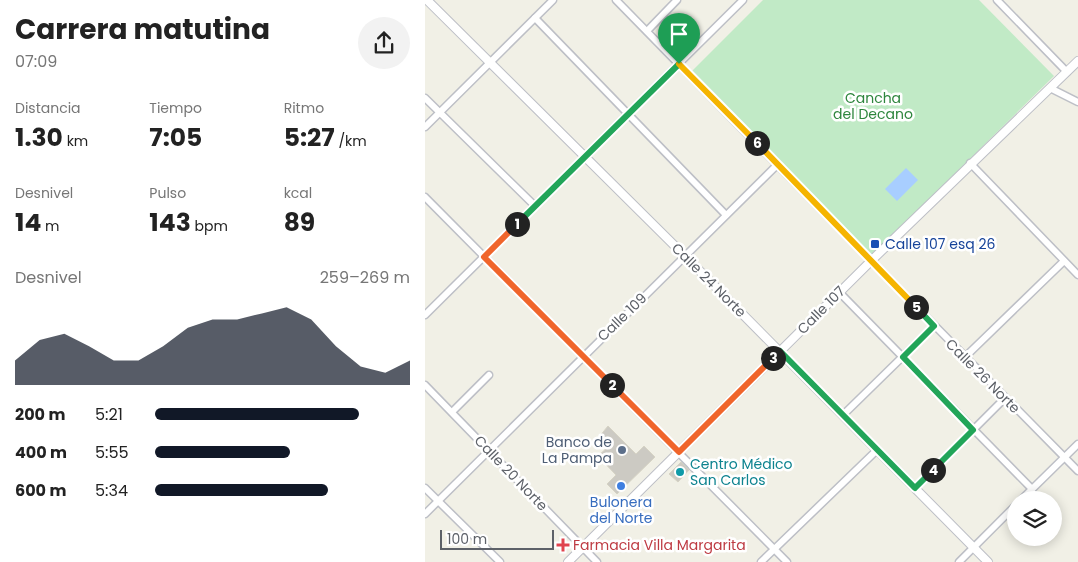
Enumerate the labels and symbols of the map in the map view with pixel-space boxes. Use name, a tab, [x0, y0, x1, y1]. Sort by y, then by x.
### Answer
pin	[658, 13, 700, 64]
park label: Cancha del Decano	[833, 88, 913, 124]
pin: 6	[745, 130, 769, 156]
pin: 1	[505, 212, 529, 236]
place label: Calle 107 esq 26	[885, 234, 995, 254]
street label: Calle 24 Norte	[667, 238, 751, 322]
marker: Calle 107 esq 26	[869, 238, 881, 250]
street label: Calle 107	[793, 281, 850, 338]
street label: Calle 109	[593, 288, 651, 346]
pin: 5	[903, 294, 929, 320]
street label: Calle 26 Norte	[941, 334, 1025, 418]
pin: 3	[761, 346, 785, 370]
pin: 2	[599, 372, 625, 398]
street label: Calle 20 Norte	[470, 431, 552, 515]
place label: Banco de La Pampa	[542, 432, 612, 468]
marker: Banco de La Pampa	[616, 444, 628, 456]
place label: Centro Médico San Carlos	[690, 454, 793, 490]
pin: 4	[921, 458, 945, 482]
marker: Centro Médico San Carlos	[674, 466, 686, 478]
marker: Bulonera del Norte	[615, 480, 627, 492]
place label: Bulonera del Norte	[589, 492, 653, 528]
scale bar	[440, 527, 554, 550]
place label: Farmacia Villa Margarita	[573, 535, 746, 555]
marker: Farmacia Villa Margarita	[557, 539, 569, 551]

